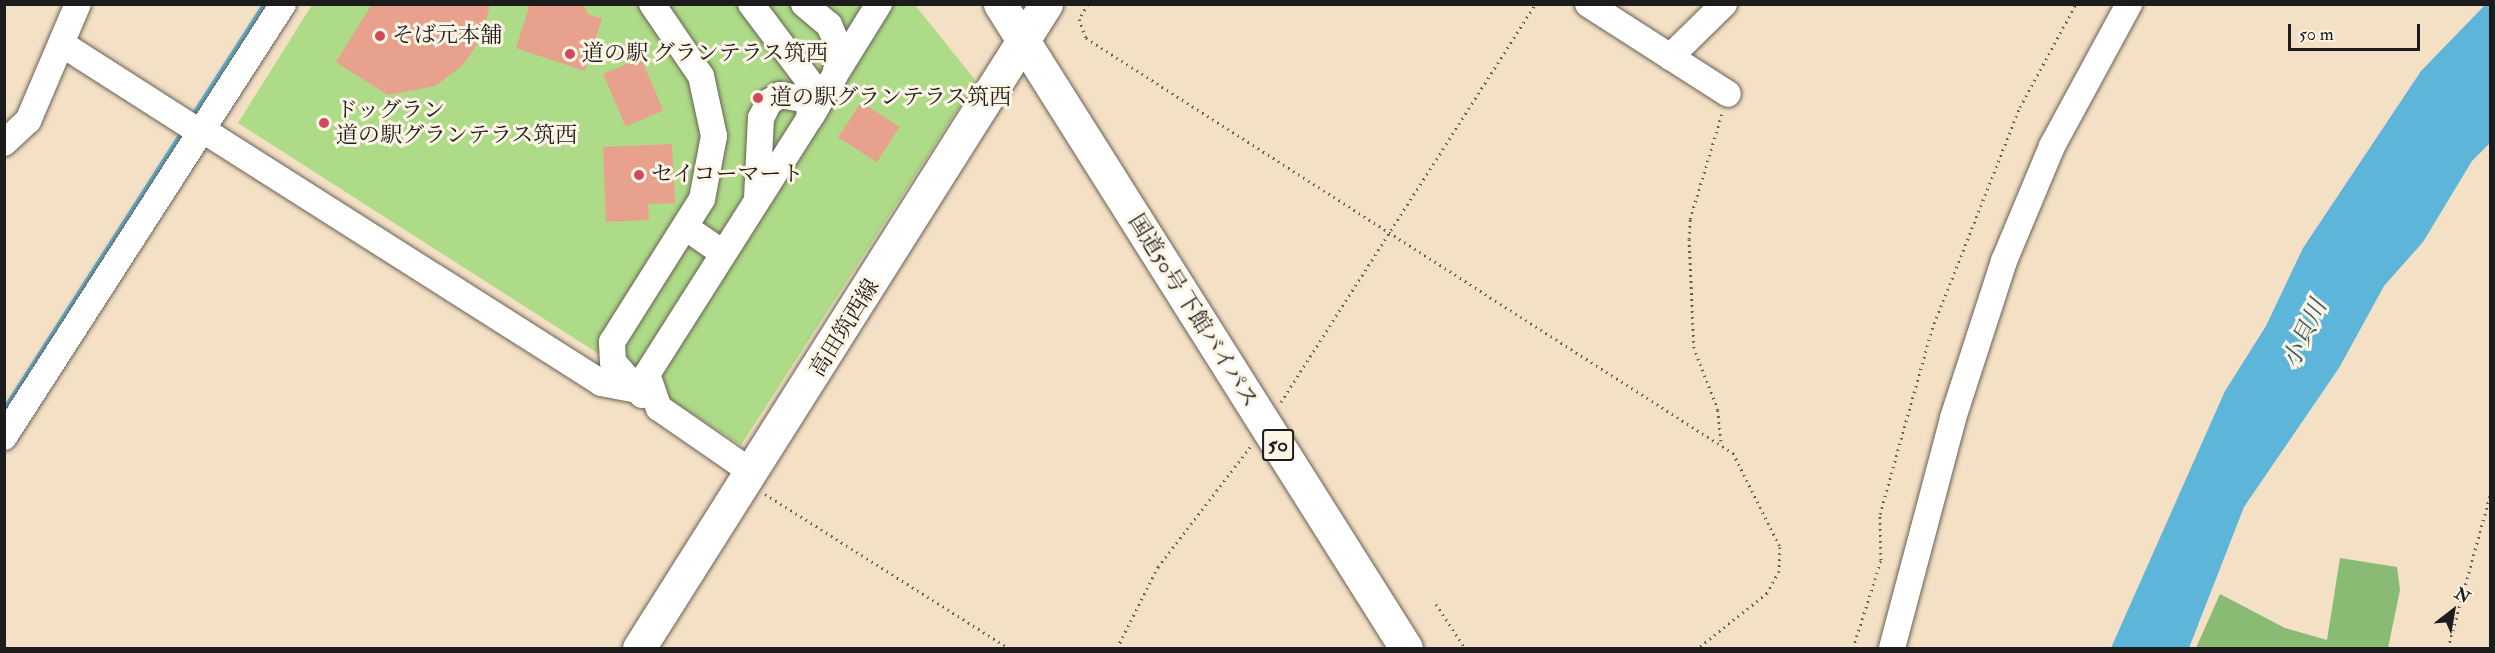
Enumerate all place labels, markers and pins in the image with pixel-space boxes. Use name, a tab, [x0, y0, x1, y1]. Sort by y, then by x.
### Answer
place label: そば元本舗	[392, 23, 502, 49]
marker: そば元本舗	[373, 29, 387, 43]
place label: 道の駅 グランテラス筑西	[582, 41, 829, 67]
marker: 道の駅 グランテラス筑西	[563, 47, 577, 61]
place label: 道の駅グランテラス筑西	[770, 85, 1012, 111]
marker: 道の駅グランテラス筑西	[751, 91, 765, 105]
place label: ドッグラン 道の駅グランテラス筑西	[336, 97, 578, 148]
marker: ドッグラン 道の駅グランテラス筑西	[317, 116, 331, 130]
place label: セイコーマート	[651, 162, 805, 188]
marker: セイコーマート	[632, 168, 646, 182]

